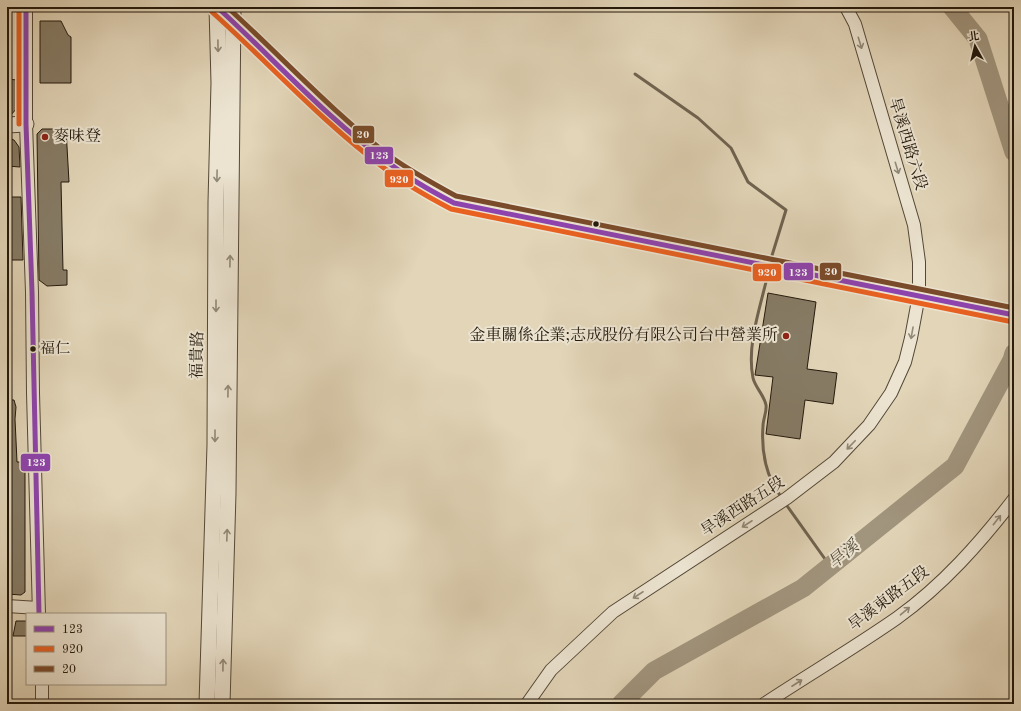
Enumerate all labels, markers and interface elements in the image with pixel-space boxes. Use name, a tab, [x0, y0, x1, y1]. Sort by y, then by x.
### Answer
north arrow	[955, 26, 995, 66]
text: 北	[967, 29, 980, 44]
one-way arrow	[857, 37, 864, 50]
one-way arrow	[214, 39, 222, 52]
street label: 旱溪西路六段	[885, 95, 931, 192]
line badge: 20	[352, 125, 375, 144]
place label: 麥味登	[53, 127, 101, 145]
text: 20	[357, 130, 369, 141]
marker: 麥味登	[40, 132, 50, 142]
line badge: 123	[364, 146, 394, 165]
text: 123	[369, 151, 389, 162]
one-way arrow	[894, 161, 901, 174]
one-way arrow	[213, 169, 221, 182]
line badge: 920	[384, 169, 414, 188]
text: 920	[389, 175, 409, 186]
unlabelled marker	[591, 219, 601, 229]
one-way arrow	[226, 255, 234, 268]
line badge: 123	[783, 262, 814, 281]
line badge: 20	[819, 262, 842, 281]
line badge: 920	[752, 263, 782, 282]
text: 20	[825, 267, 837, 278]
text: 920	[757, 268, 777, 279]
text: 123	[788, 268, 808, 279]
one-way arrow	[212, 299, 220, 312]
place label: 金車關係企業;志成股份有限公司台中營業所	[470, 326, 778, 344]
one-way arrow	[908, 326, 916, 339]
street label: 福貴路	[188, 331, 206, 379]
marker: 金車關係企業;志成股份有限公司台中營業所	[781, 331, 791, 341]
place label: 福仁	[40, 340, 70, 357]
marker: 福仁	[28, 344, 38, 354]
one-way arrow	[224, 385, 232, 398]
one-way arrow	[211, 429, 219, 442]
one-way arrow	[846, 440, 856, 450]
line badge: 123	[20, 453, 51, 472]
text: 123	[26, 458, 46, 469]
street label: 旱溪西路五段	[697, 472, 788, 540]
one-way arrow	[993, 515, 1002, 526]
one-way arrow	[741, 520, 753, 528]
one-way arrow	[223, 529, 231, 542]
water label: 旱溪	[824, 535, 864, 572]
street label: 旱溪東路五段	[845, 562, 932, 634]
one-way arrow	[633, 590, 644, 599]
one-way arrow	[900, 606, 910, 615]
legend	[26, 613, 166, 685]
text: 123	[62, 624, 83, 636]
text: 920	[62, 644, 83, 656]
one-way arrow	[219, 659, 227, 672]
text: 20	[62, 664, 76, 676]
one-way arrow	[791, 679, 802, 687]

